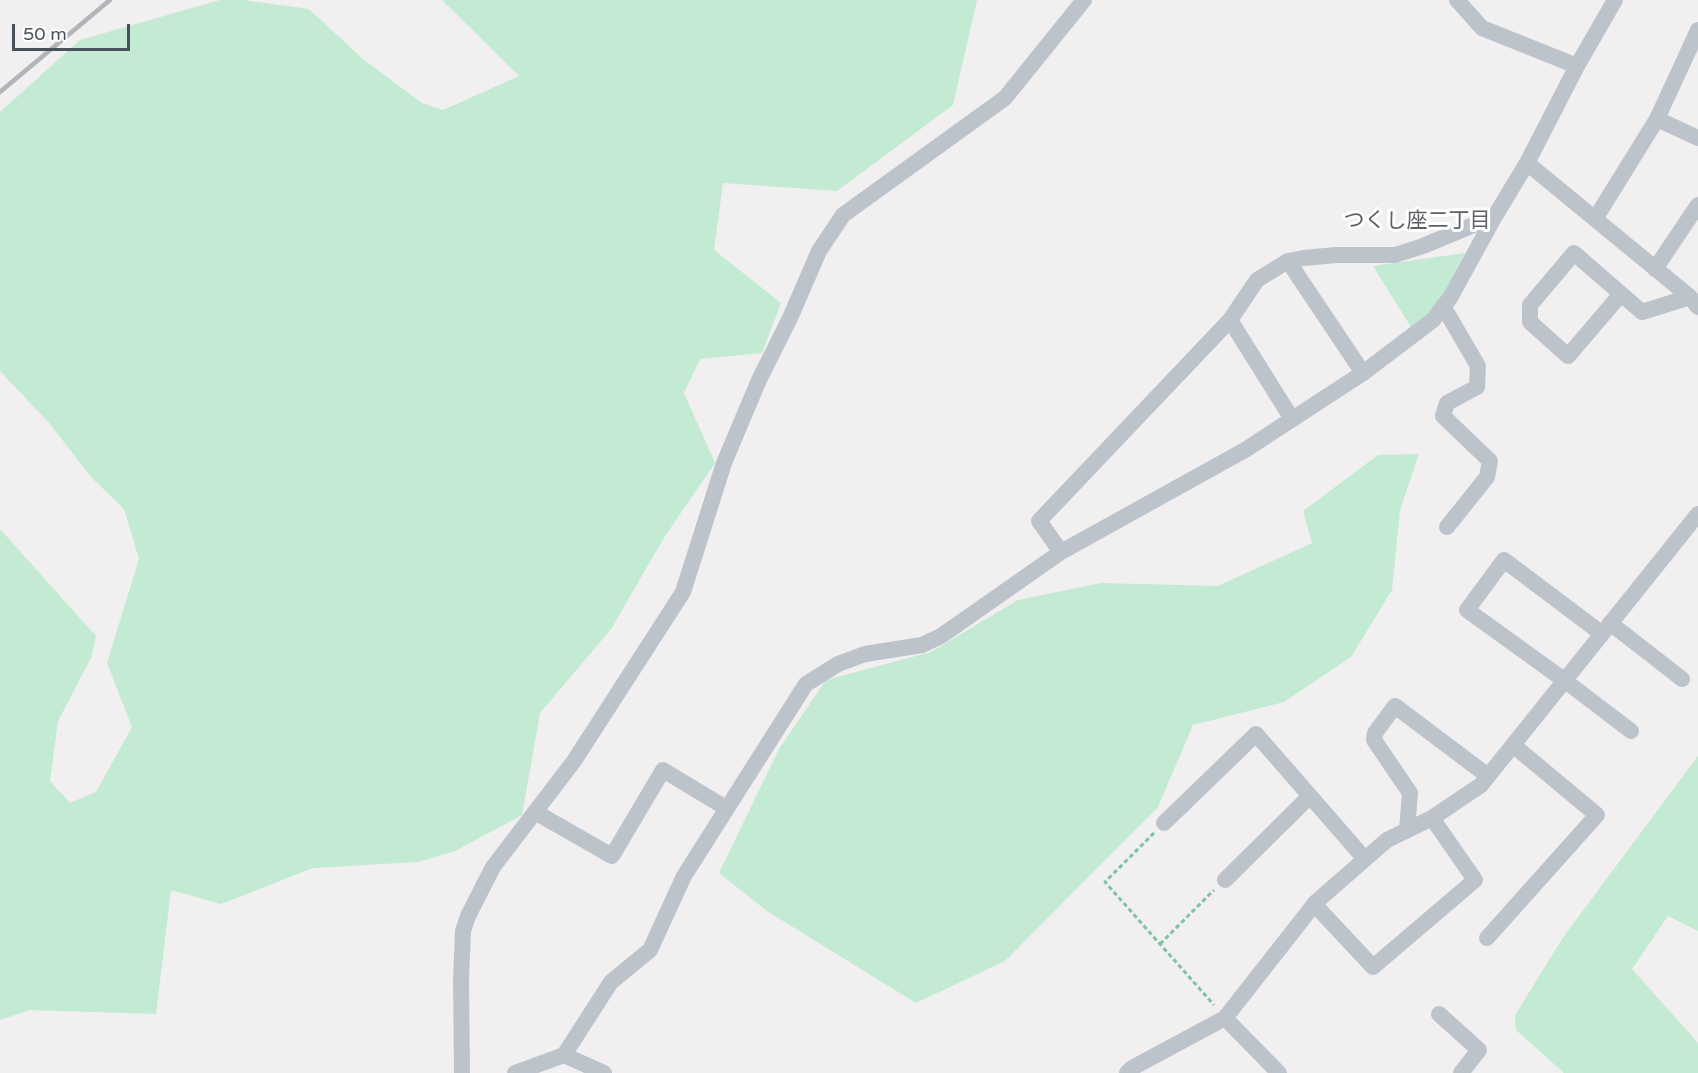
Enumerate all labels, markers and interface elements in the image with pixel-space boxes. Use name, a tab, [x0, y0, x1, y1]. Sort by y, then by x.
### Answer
scale bar	[15, 12, 134, 50]
text: 50 m	[23, 23, 67, 45]
district label: つくし座二丁目	[1344, 208, 1490, 234]

